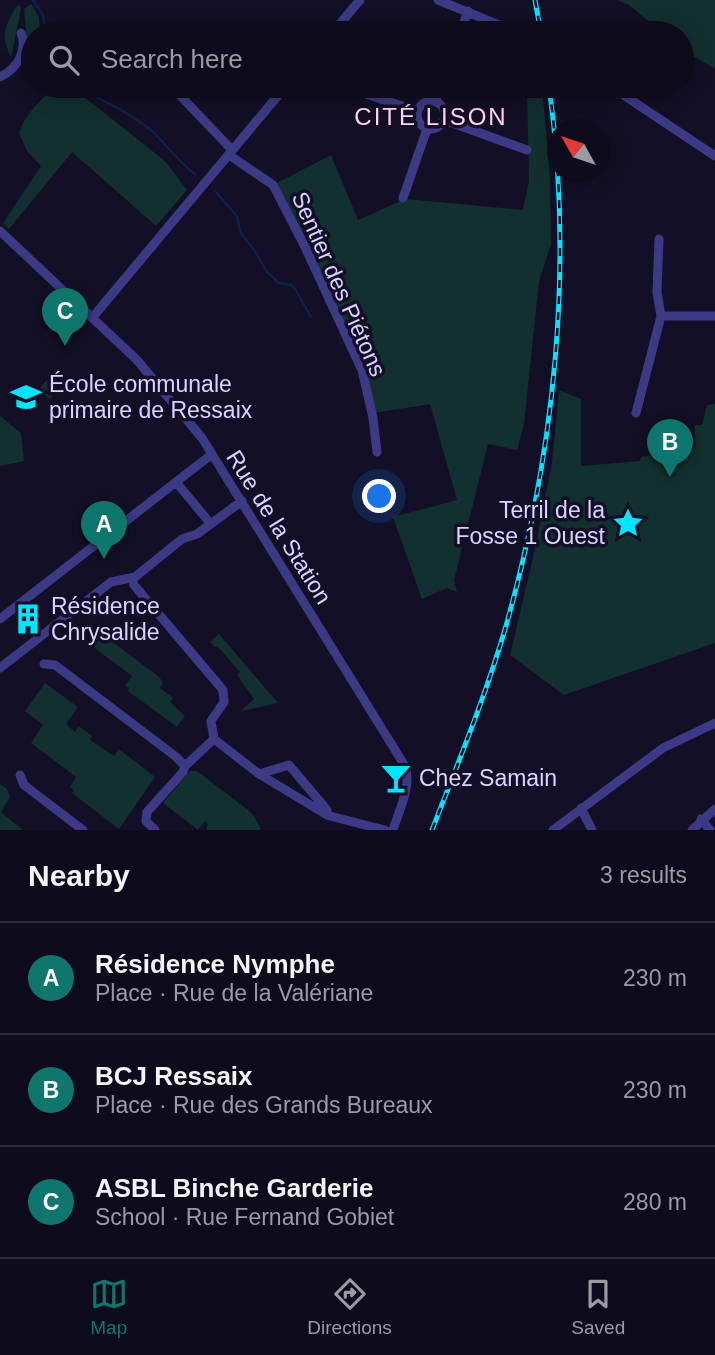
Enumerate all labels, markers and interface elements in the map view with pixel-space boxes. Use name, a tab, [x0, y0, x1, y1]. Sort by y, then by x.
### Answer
search box	[21, 21, 694, 98]
icon: search	[45, 41, 83, 79]
text: Search here	[101, 44, 243, 74]
district label: CITÉ LISON	[354, 103, 508, 130]
north arrow	[547, 119, 610, 182]
street label: Sentier des Piétons	[287, 188, 391, 380]
pin: C	[42, 288, 88, 346]
place label: École communale primaire de Ressaix	[49, 371, 253, 423]
school or university icon: École communale primaire de Ressaix	[9, 380, 43, 414]
pin: B	[647, 419, 693, 477]
street label: Rue de la Station	[221, 445, 337, 609]
your location	[362, 479, 396, 513]
place label: Terril de la Fosse 1 Ouest	[455, 497, 606, 549]
pin: A	[81, 501, 127, 559]
place icon: Terril de la Fosse 1 Ouest	[611, 506, 645, 540]
place label: Résidence Chrysalide	[51, 593, 160, 645]
building icon: Résidence Chrysalide	[11, 602, 45, 636]
bar icon: Chez Samain	[379, 761, 413, 795]
place label: Chez Samain	[419, 765, 557, 791]
text: Nearby	[28, 859, 130, 892]
text: 3 results	[600, 862, 687, 888]
text: Résidence Nymphe	[95, 949, 335, 979]
text: A	[43, 965, 59, 991]
text: 230 m	[623, 965, 687, 991]
text: Place · Rue de la Valériane	[95, 980, 373, 1006]
text: BCJ Ressaix	[95, 1061, 253, 1091]
text: B	[43, 1077, 59, 1103]
text: 230 m	[623, 1077, 687, 1103]
text: Place · Rue des Grands Bureaux	[95, 1092, 433, 1118]
text: ASBL Binche Garderie	[95, 1173, 373, 1203]
text: C	[43, 1189, 59, 1215]
text: 280 m	[623, 1189, 687, 1215]
text: School · Rue Fernand Gobiet	[95, 1204, 394, 1230]
tab: Map	[90, 1275, 128, 1339]
tab: Directions	[307, 1275, 392, 1339]
tab: Saved	[571, 1275, 625, 1339]

